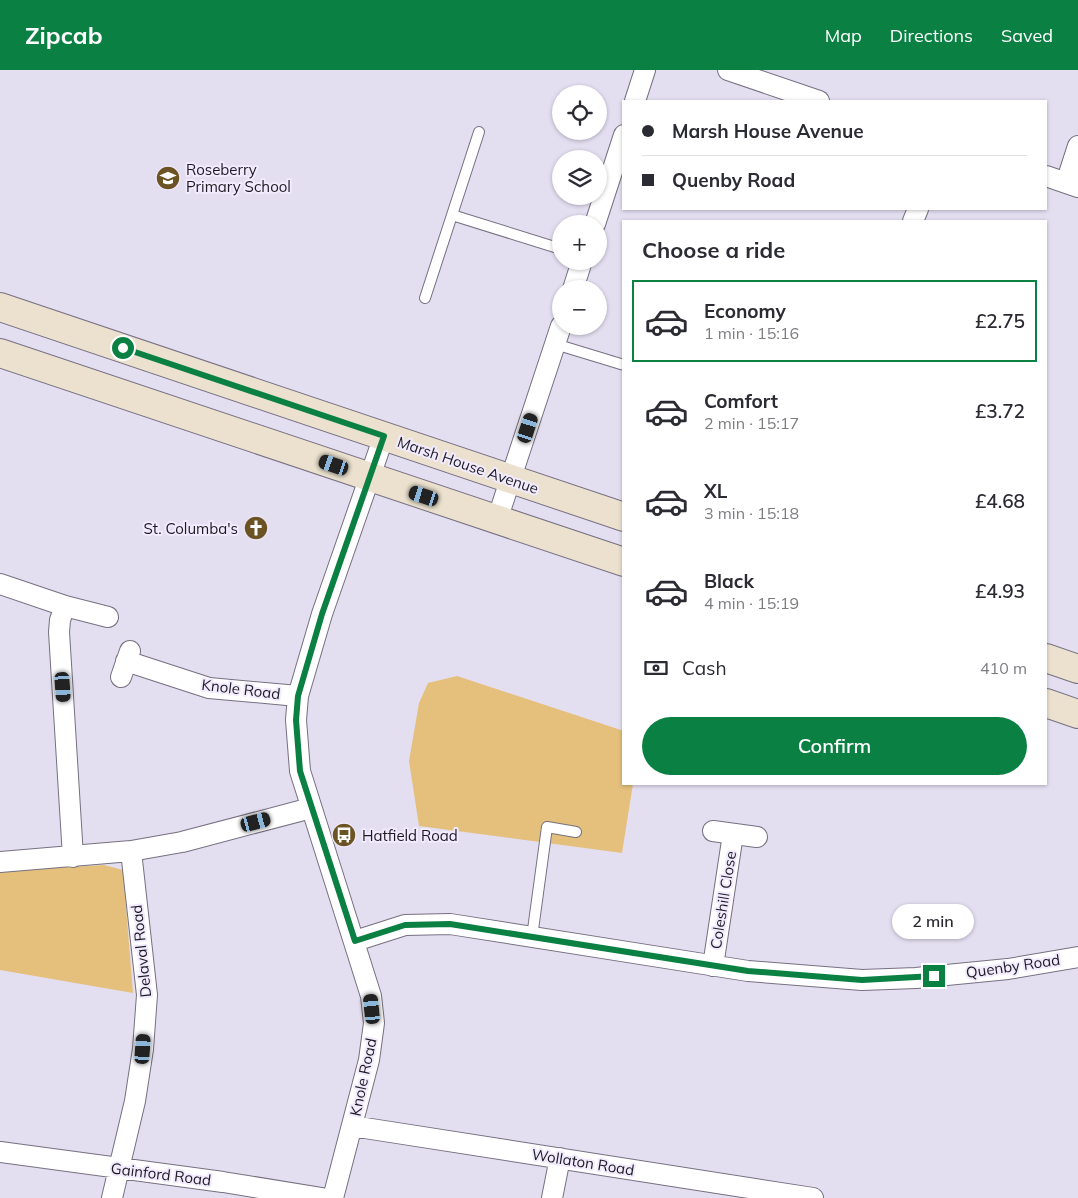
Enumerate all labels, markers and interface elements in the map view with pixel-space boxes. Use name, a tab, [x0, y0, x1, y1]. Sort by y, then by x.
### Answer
text: Zipcab	[25, 20, 103, 50]
text: Map	[825, 24, 862, 47]
text: Directions	[890, 24, 973, 47]
text: Saved	[1001, 24, 1053, 47]
map controls	[552, 85, 607, 335]
button: locate	[552, 85, 607, 140]
text: Marsh House Avenue	[672, 119, 864, 143]
button: layers	[552, 150, 607, 205]
place label: Roseberry Primary School	[186, 160, 291, 196]
school or university icon: Roseberry Primary School	[155, 165, 181, 191]
text: Quenby Road	[672, 168, 795, 192]
button: +	[552, 215, 607, 270]
text: Choose a ride	[642, 236, 785, 264]
button: −	[552, 280, 607, 335]
icon: car	[644, 299, 689, 344]
text: Economy	[704, 299, 786, 323]
text: £2.75	[975, 309, 1025, 333]
text: 1 min · 15:16	[704, 323, 799, 343]
route start	[112, 337, 134, 359]
icon: car	[644, 389, 689, 434]
text: Comfort	[704, 389, 778, 413]
text: £3.72	[975, 399, 1025, 423]
car	[516, 411, 539, 445]
text: 2 min · 15:17	[704, 413, 799, 433]
street label: Marsh House Avenue	[395, 432, 541, 498]
car	[317, 453, 350, 477]
icon: car	[644, 479, 689, 524]
text: XL	[704, 479, 727, 503]
car	[407, 484, 440, 508]
text: £4.68	[975, 489, 1025, 513]
text: 3 min · 15:18	[704, 503, 799, 523]
church icon: St. Columba's	[243, 515, 269, 541]
place label: St. Columba's	[143, 519, 238, 538]
icon: car	[644, 569, 689, 614]
text: Black	[704, 569, 754, 593]
text: £4.93	[975, 579, 1025, 603]
text: 4 min · 15:19	[704, 593, 799, 613]
icon: cash	[642, 654, 670, 682]
text: Cash	[682, 656, 727, 680]
text: 410 m	[980, 658, 1027, 678]
car	[54, 672, 71, 702]
street label: Knole Road	[200, 675, 282, 703]
button: Confirm	[642, 717, 1027, 775]
car	[239, 811, 272, 833]
bus stop icon: Hatfield Road	[331, 822, 357, 848]
place label: Hatfield Road	[362, 826, 458, 845]
street label: Coleshill Close	[706, 850, 740, 950]
street label: Delaval Road	[127, 904, 155, 998]
callout: 2 min	[893, 904, 975, 938]
text: 2 min	[912, 911, 954, 931]
street label: Quenby Road	[965, 950, 1061, 982]
route end	[923, 965, 945, 987]
car	[362, 993, 381, 1025]
car	[134, 1034, 151, 1064]
street label: Knole Road	[345, 1036, 381, 1118]
street label: Wollaton Road	[530, 1145, 636, 1179]
street label: Gainford Road	[110, 1158, 212, 1190]

